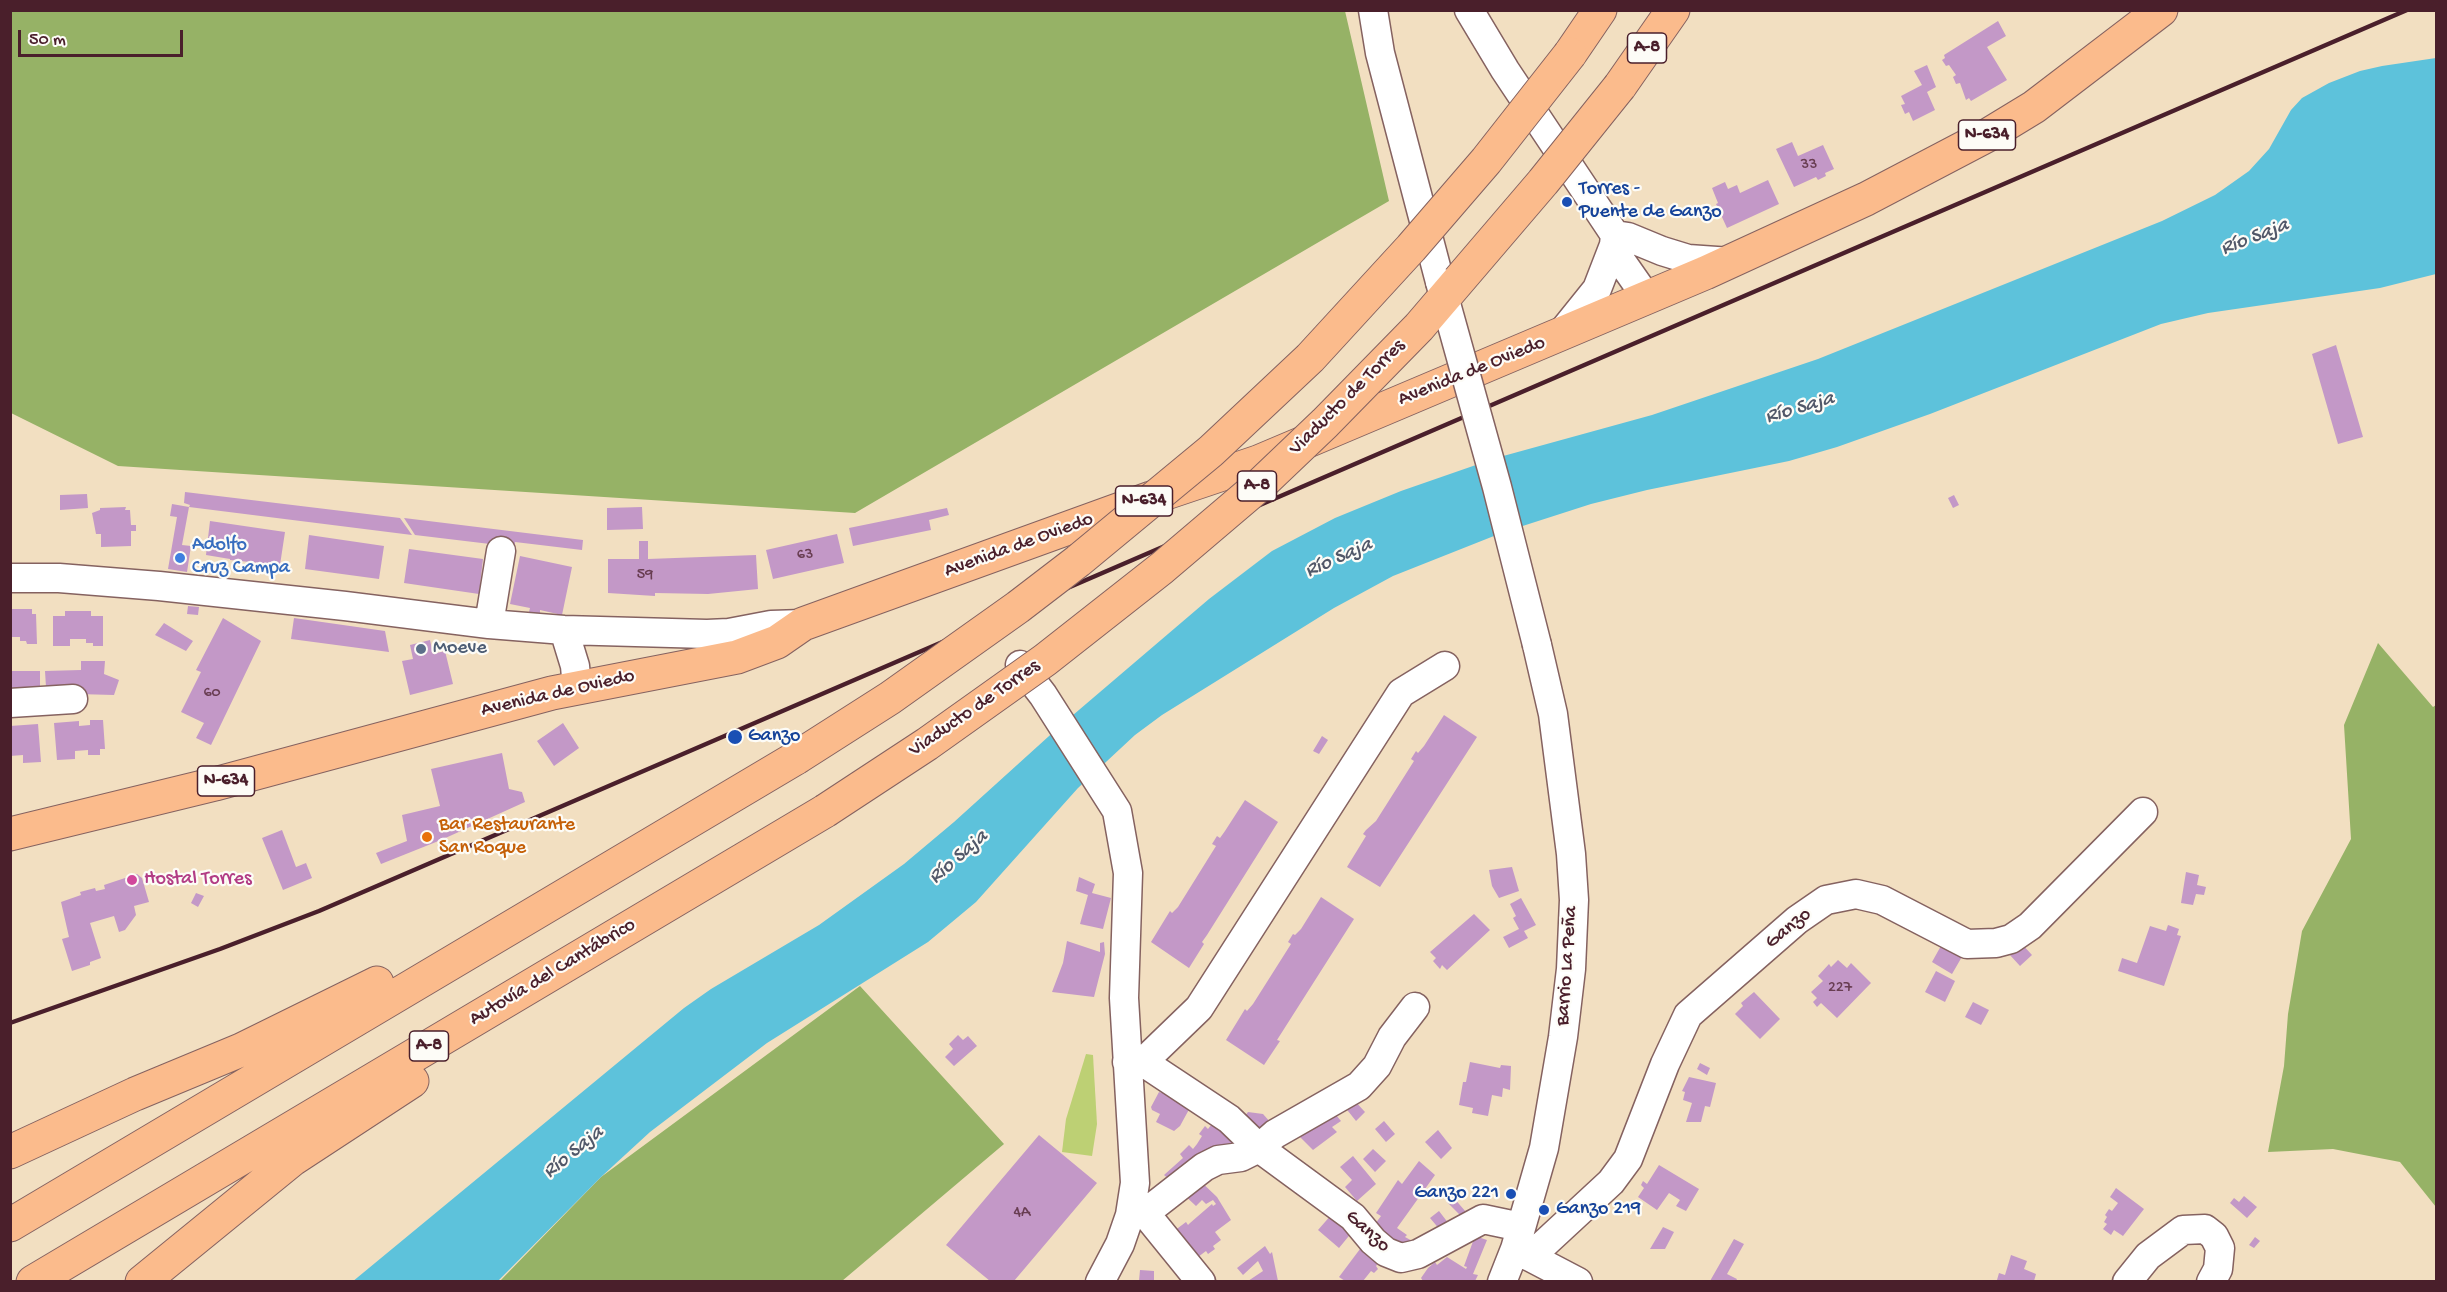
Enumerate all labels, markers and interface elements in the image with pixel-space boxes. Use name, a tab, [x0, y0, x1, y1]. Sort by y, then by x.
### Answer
scale bar	[21, 18, 186, 56]
text: 50 m	[29, 30, 66, 51]
road number: A-8	[1628, 33, 1666, 63]
road number: N-634	[1958, 120, 2016, 150]
house number: 33	[1801, 156, 1817, 176]
place label: Torres - Puente de Ganzo	[1579, 178, 1722, 225]
marker: Torres - Puente de Ganzo	[1560, 195, 1574, 209]
water label: Río Saja	[2218, 214, 2292, 262]
street label: Avenida de Oviedo	[1395, 332, 1549, 412]
street label: Viaducto de Torres	[1285, 335, 1411, 461]
water label: Río Saja	[1763, 387, 1837, 431]
road number: A-8	[1238, 471, 1276, 501]
road number: N-634	[1116, 486, 1172, 516]
street label: Avenida de Oviedo	[941, 508, 1097, 584]
water label: Río Saja	[1302, 533, 1376, 585]
place label: Adolfo Cruz Campa	[192, 534, 290, 581]
house number: 63	[797, 546, 813, 566]
marker: Adolfo Cruz Campa	[173, 551, 187, 565]
house number: 59	[637, 566, 653, 586]
place label: Moeve	[433, 637, 487, 661]
marker: Moeve	[414, 642, 428, 656]
street label: Viaducto de Torres	[905, 655, 1045, 763]
street label: Avenida de Oviedo	[479, 665, 637, 723]
house number: 60	[203, 684, 221, 704]
place label: Ganzo	[748, 725, 800, 749]
marker: Ganzo	[726, 728, 744, 746]
road number: N-634	[198, 766, 254, 796]
place label: Bar Restaurante San Roque	[439, 814, 575, 861]
water label: Río Saja	[924, 825, 994, 891]
marker: Bar Restaurante San Roque	[420, 830, 434, 844]
place label: Hostal Torres	[144, 868, 251, 892]
marker: Hostal Torres	[125, 873, 139, 887]
street label: Ganzo	[1761, 903, 1817, 955]
street label: Barrio La Peña	[1552, 905, 1584, 1027]
street label: Autovía del Cantábrico	[465, 914, 641, 1032]
house number: 227	[1828, 979, 1852, 999]
road number: A-8	[410, 1031, 448, 1061]
water label: Río Saja	[539, 1121, 609, 1185]
place label: Ganzo 221	[1414, 1182, 1499, 1206]
marker: Ganzo 221	[1504, 1187, 1518, 1201]
place label: Ganzo 219	[1556, 1198, 1641, 1222]
marker: Ganzo 219	[1537, 1203, 1551, 1217]
house number: 4A	[1013, 1204, 1031, 1224]
street label: Ganzo	[1339, 1206, 1395, 1258]

